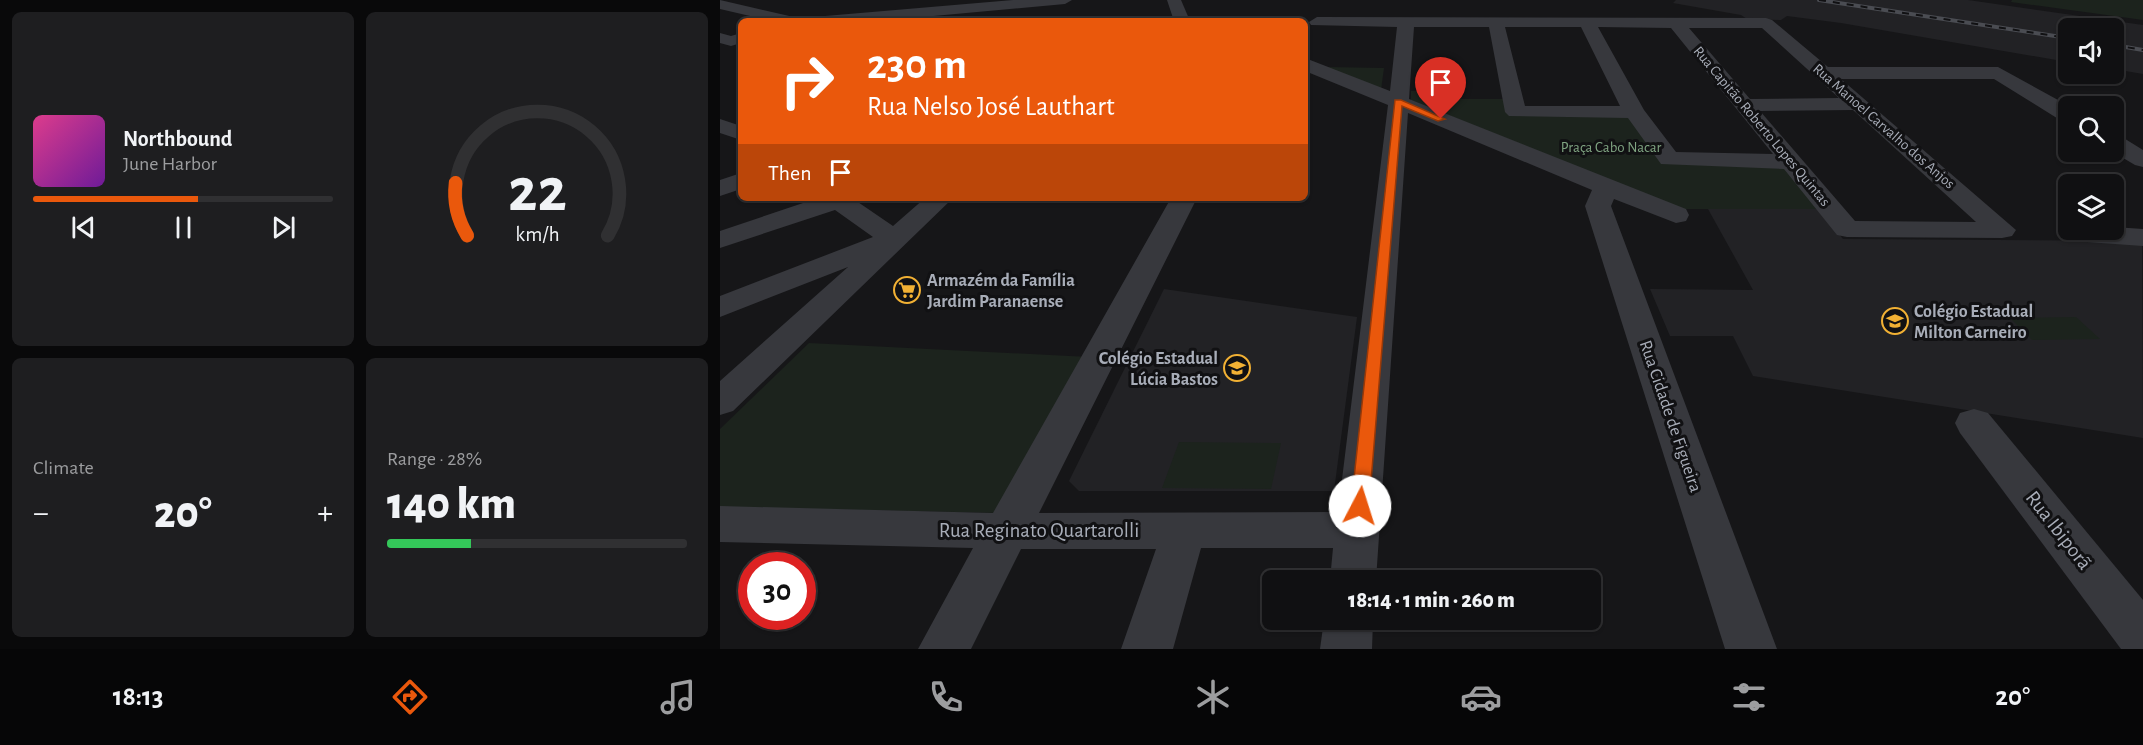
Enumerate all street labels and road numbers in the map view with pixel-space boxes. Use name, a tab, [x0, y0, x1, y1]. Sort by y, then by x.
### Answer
street label: Rua Capitão Roberto Lopes Quintas	[1690, 44, 1833, 209]
street label: Rua Manoel Carvalho dos Anjos	[1810, 61, 1957, 192]
street label: Rua Cidade de Figueira	[1636, 338, 1705, 495]
street label: Rua Ibiporã	[2022, 487, 2096, 574]
street label: Rua Reginato Quartarolli	[939, 520, 1139, 541]

